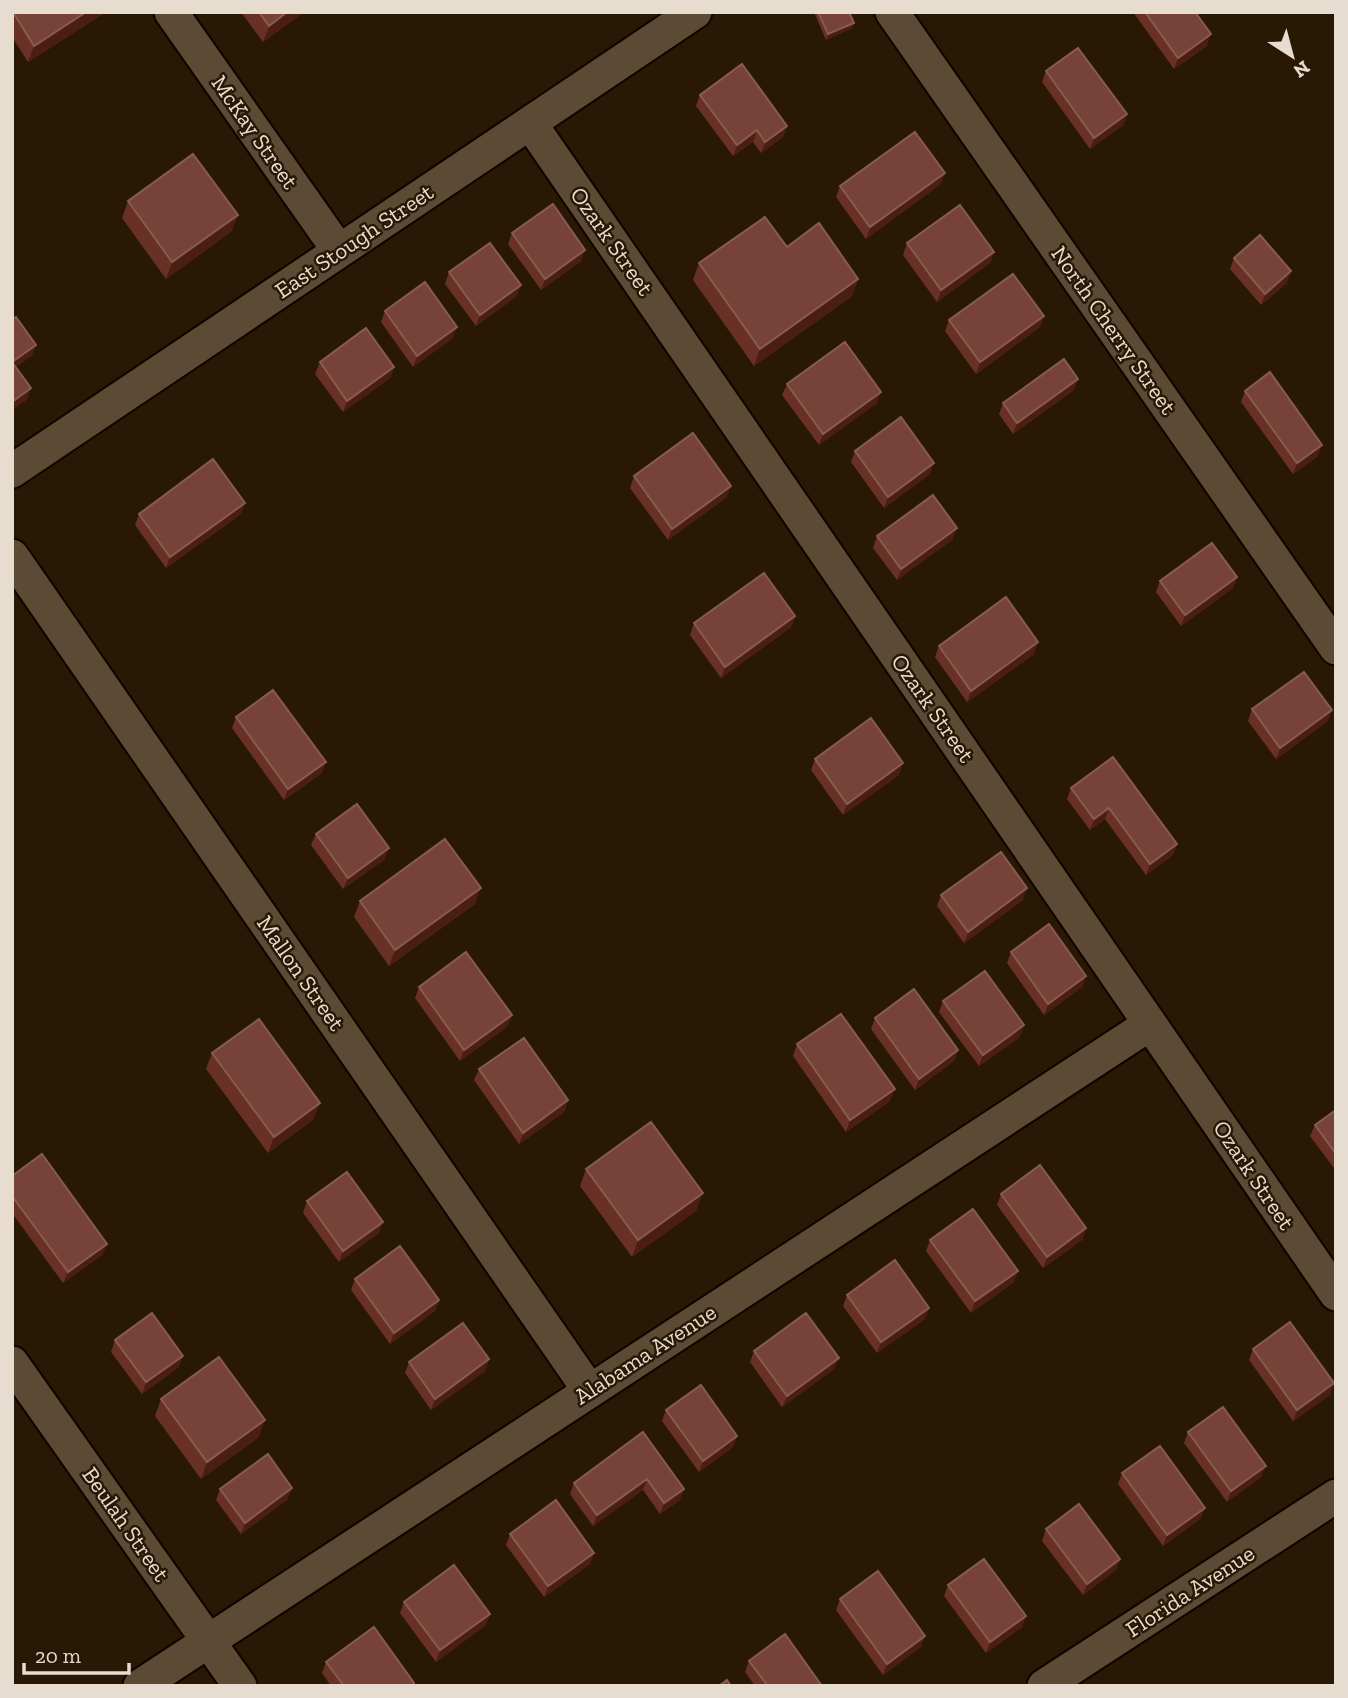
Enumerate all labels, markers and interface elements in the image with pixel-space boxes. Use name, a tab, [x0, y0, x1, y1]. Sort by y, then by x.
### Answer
north arrow	[1257, 21, 1327, 91]
text: N	[1289, 56, 1314, 83]
street label: McKay Street	[206, 70, 305, 195]
street label: East Stough Street	[269, 177, 439, 304]
street label: Ozark Street	[564, 181, 660, 301]
street label: North Cherry Street	[1045, 240, 1183, 420]
street label: Ozark Street	[885, 648, 981, 768]
street label: Mallon Street	[251, 910, 351, 1036]
street label: Ozark Street	[1207, 1115, 1301, 1235]
street label: Alabama Avenue	[569, 1298, 721, 1410]
street label: Beulah Street	[76, 1461, 176, 1587]
street label: Florida Avenue	[1120, 1539, 1260, 1643]
scale bar	[24, 1632, 130, 1676]
text: 20 m	[35, 1643, 81, 1668]

